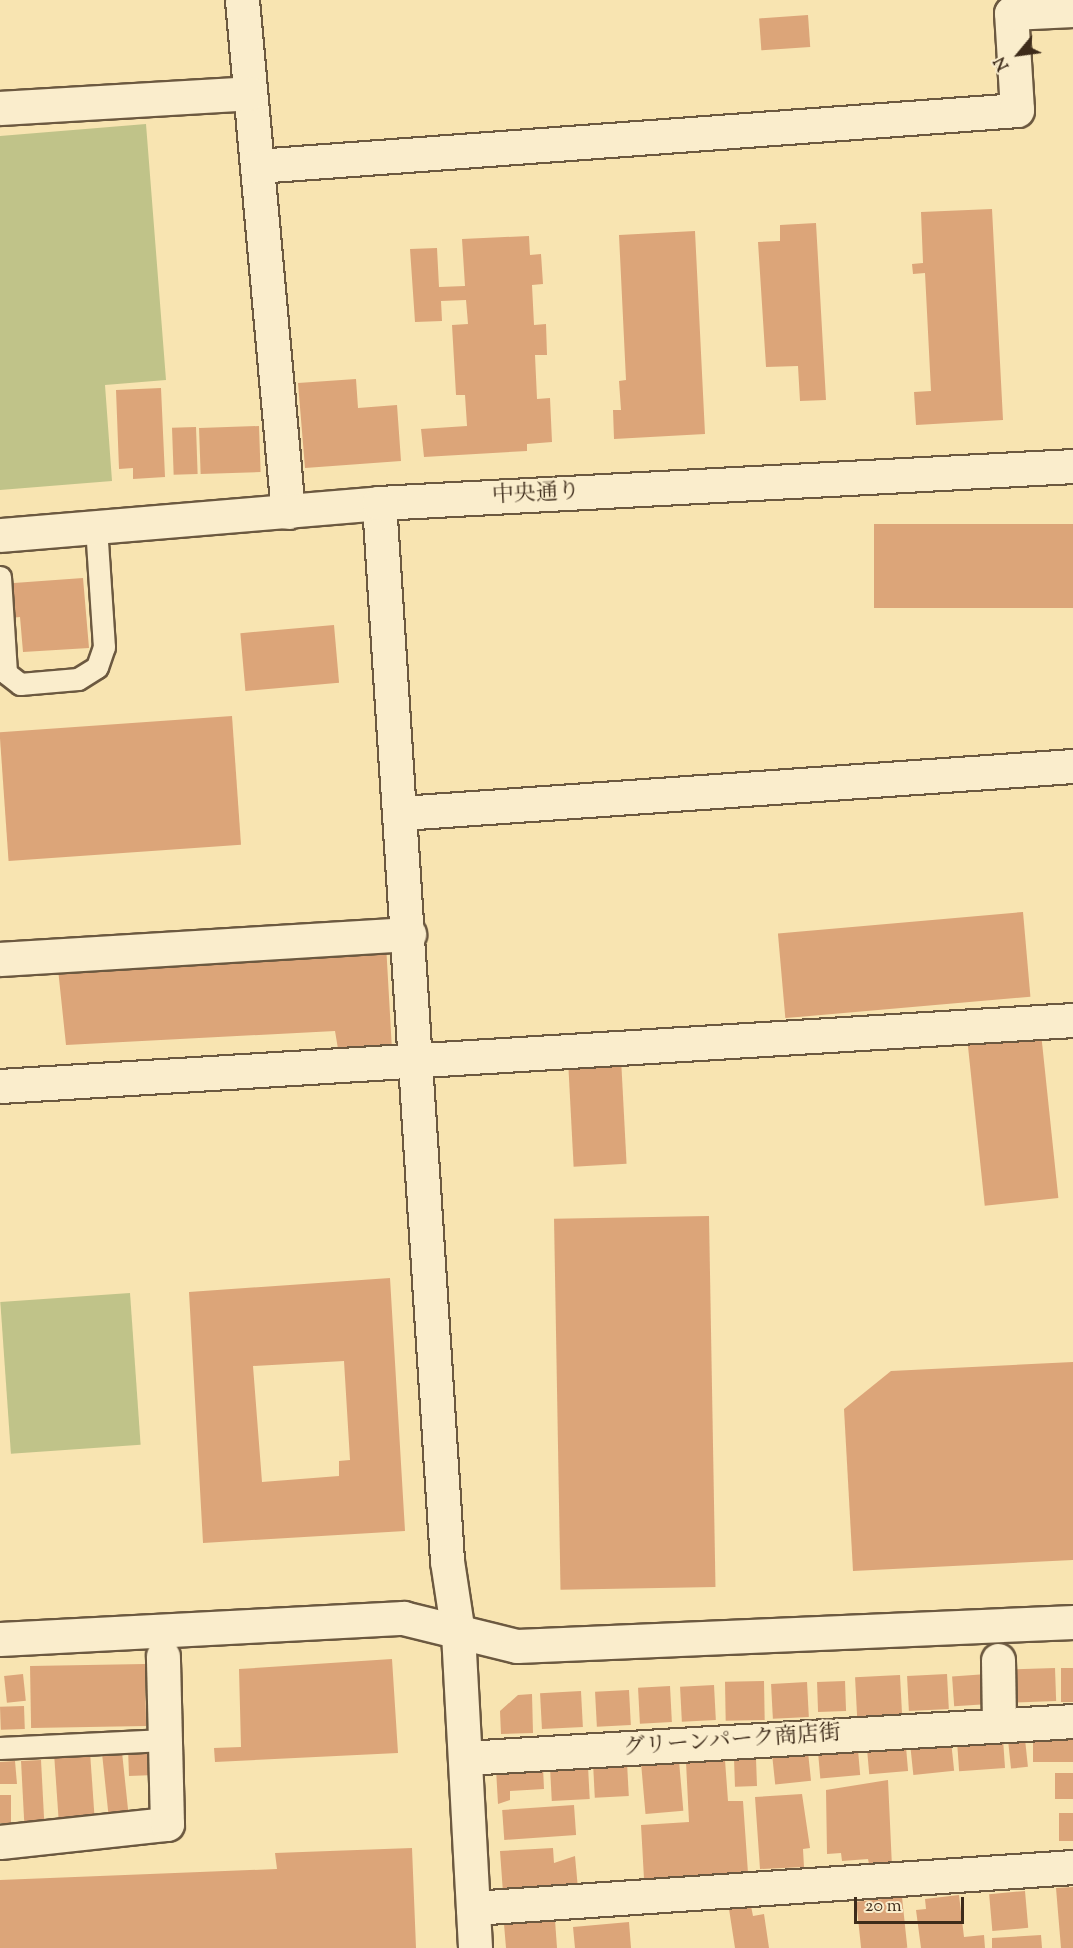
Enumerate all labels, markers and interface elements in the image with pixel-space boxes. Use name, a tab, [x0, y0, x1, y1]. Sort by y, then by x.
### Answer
north arrow	[989, 24, 1049, 84]
text: N	[990, 52, 1016, 74]
street label: 中央通り	[491, 480, 581, 510]
street label: グリーンパーク商店街	[621, 1721, 843, 1763]
scale bar	[857, 1885, 966, 1923]
text: 20 m	[865, 1894, 902, 1920]

